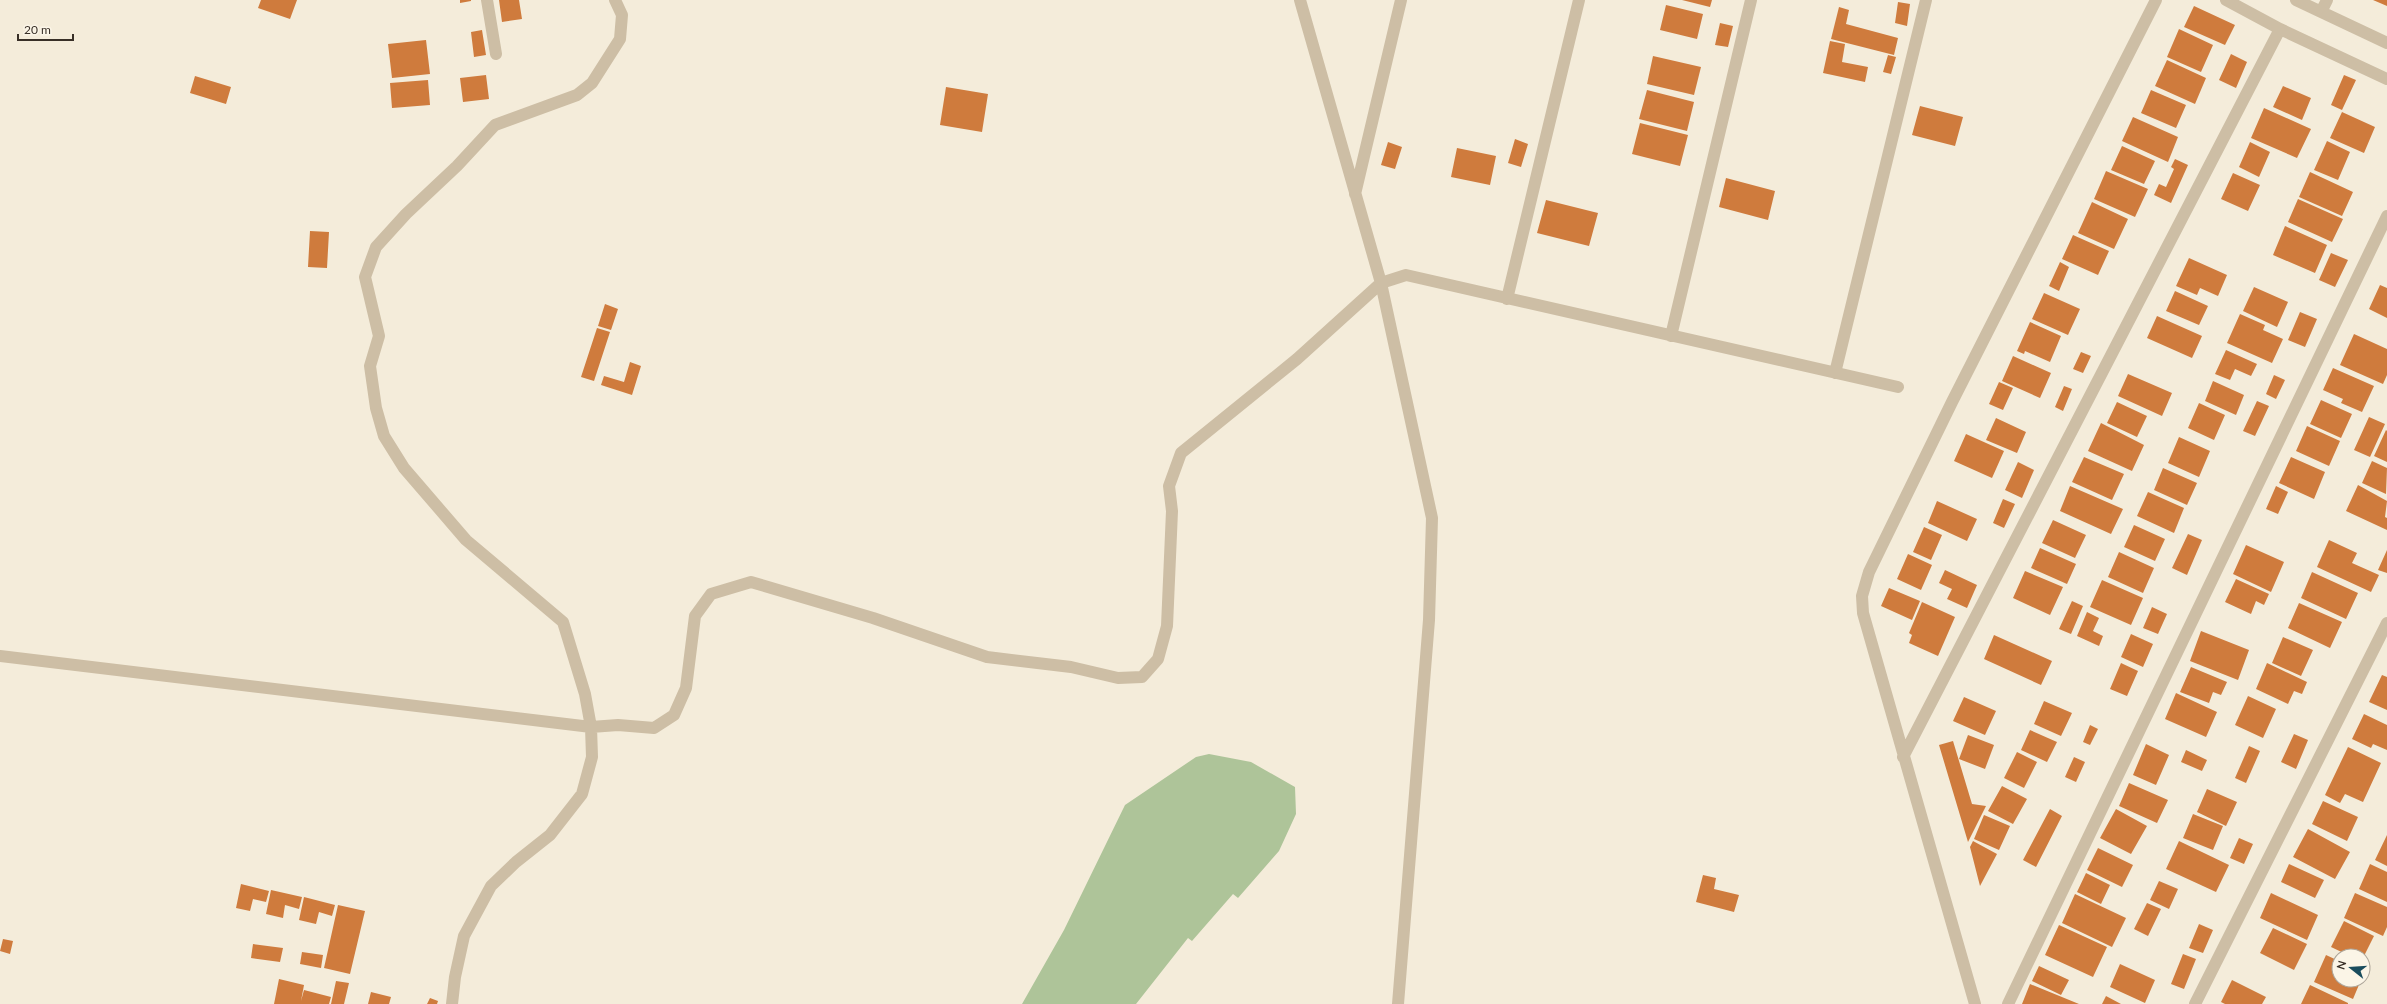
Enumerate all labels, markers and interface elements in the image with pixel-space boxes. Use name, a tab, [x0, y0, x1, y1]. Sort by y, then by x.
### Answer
scale bar	[18, 16, 73, 42]
text: 20 m	[24, 22, 51, 37]
north arrow	[2331, 948, 2371, 988]
text: N	[2334, 959, 2348, 971]

